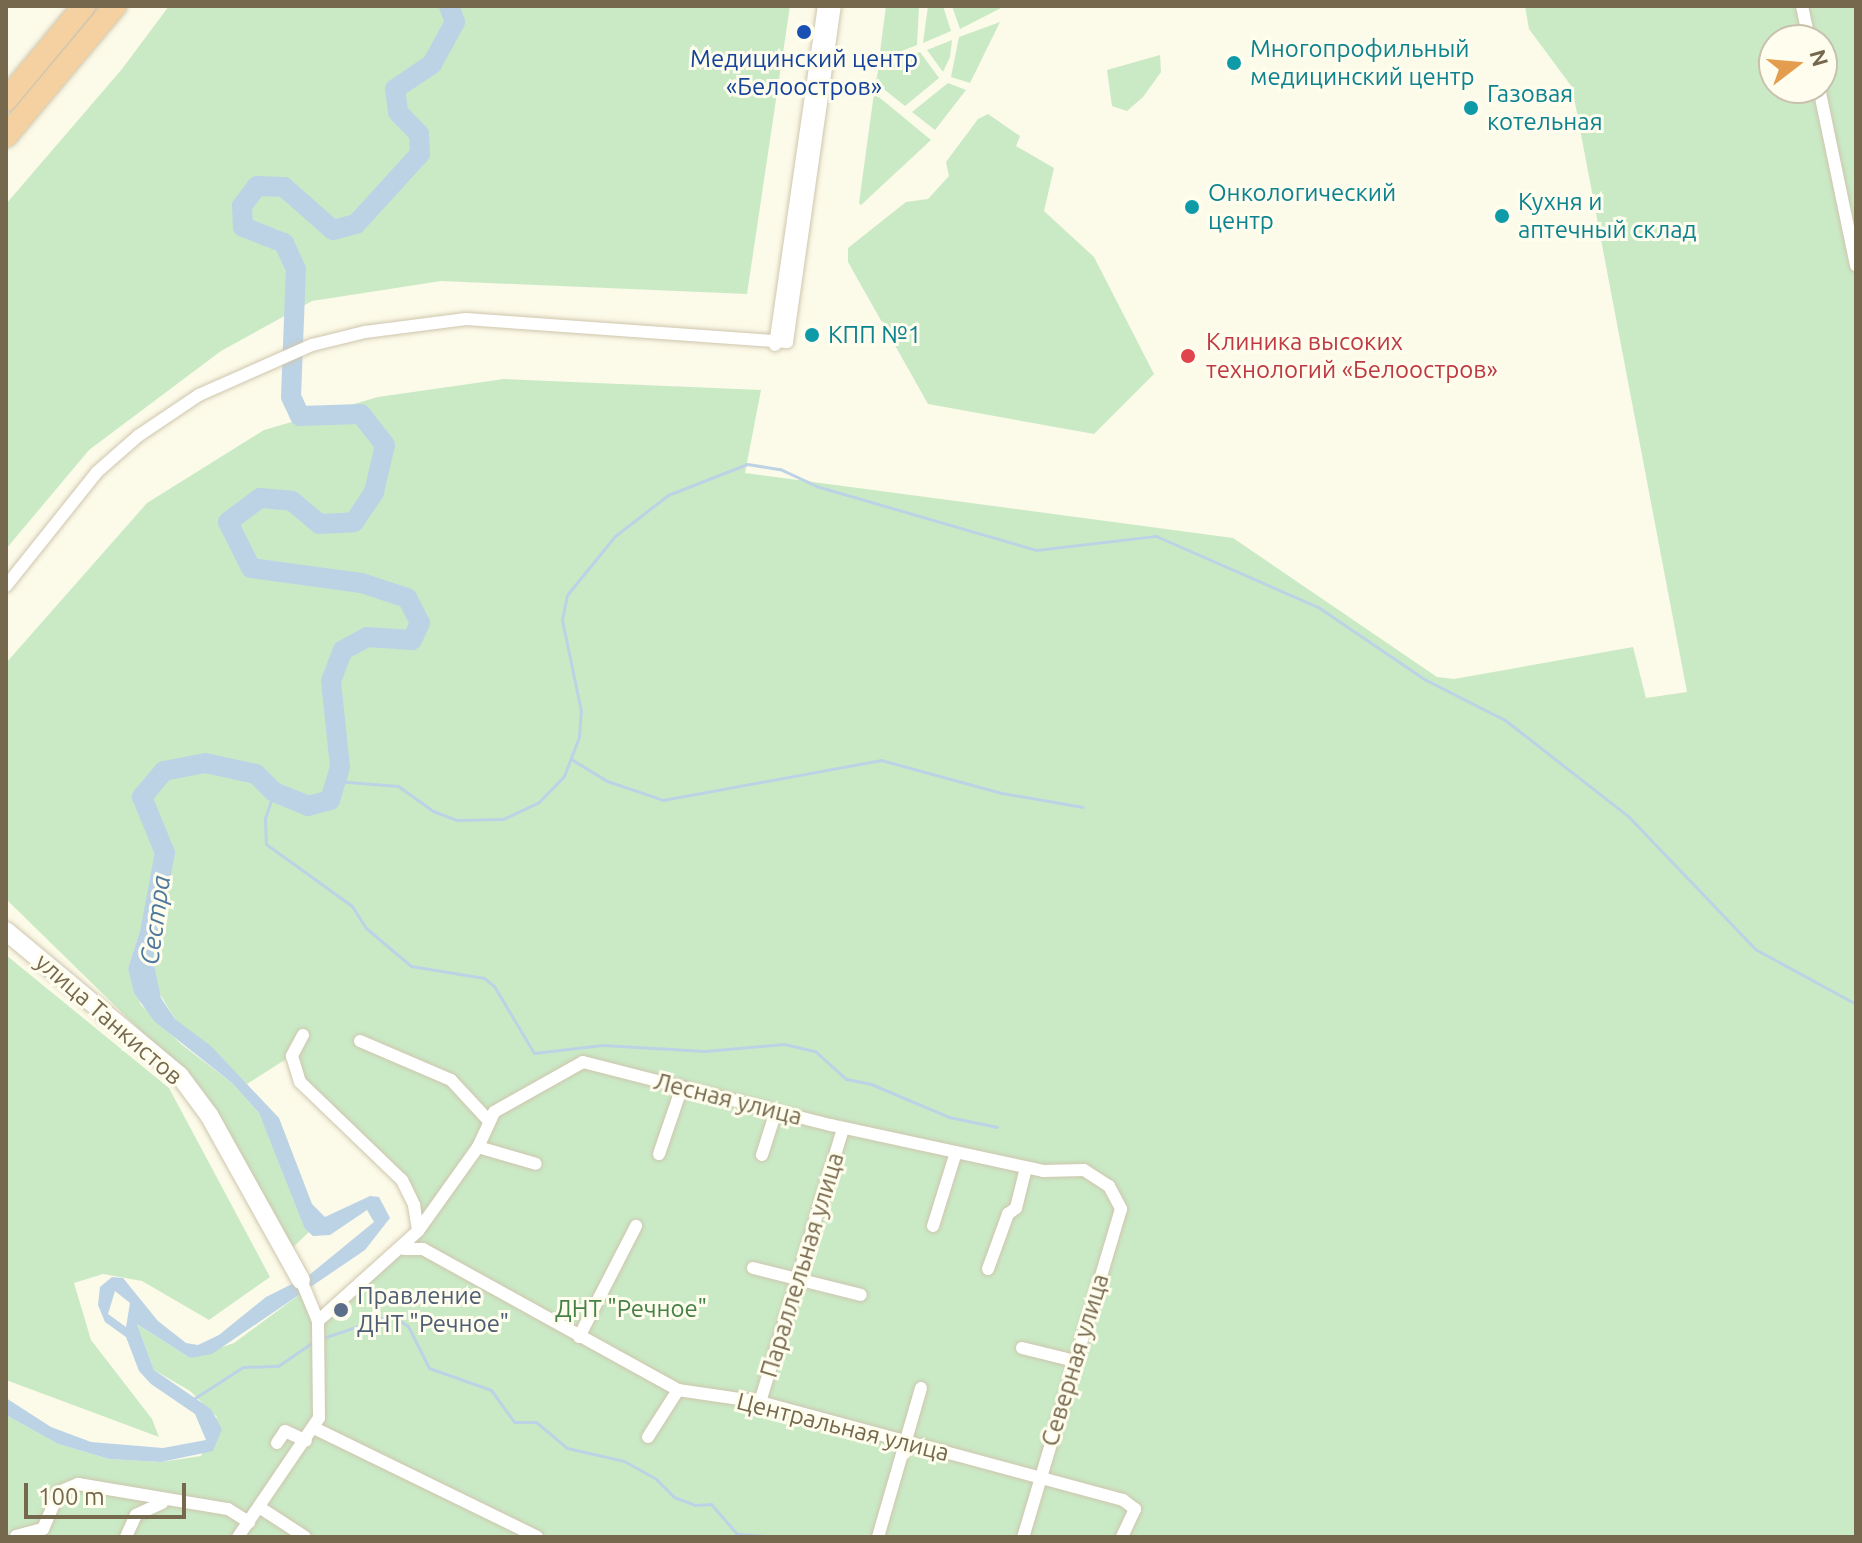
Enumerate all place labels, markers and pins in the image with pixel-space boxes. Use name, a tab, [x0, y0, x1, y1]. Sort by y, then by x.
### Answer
marker: Медицинский центр «Белоостров»	[795, 23, 813, 41]
place label: Многопрофильный медицинский центр	[1250, 35, 1474, 91]
place label: Медицинский центр «Белоостров»	[690, 45, 918, 101]
marker: Многопрофильный медицинский центр	[1225, 54, 1243, 72]
place label: Газовая котельная	[1487, 80, 1603, 136]
marker: Газовая котельная	[1462, 99, 1480, 117]
place label: Онкологический центр	[1208, 179, 1396, 235]
place label: Кухня и аптечный склад	[1518, 188, 1697, 244]
marker: Онкологический центр	[1183, 198, 1201, 216]
marker: Кухня и аптечный склад	[1493, 207, 1511, 225]
place label: КПП №1	[828, 321, 921, 349]
marker: КПП №1	[803, 326, 821, 344]
place label: Клиника высоких технологий «Белоостров»	[1206, 328, 1498, 384]
marker: Клиника высоких технологий «Белоостров»	[1177, 345, 1199, 367]
place label: Правление ДНТ "Речное"	[357, 1282, 509, 1338]
marker: Правление ДНТ "Речное"	[332, 1301, 350, 1319]

